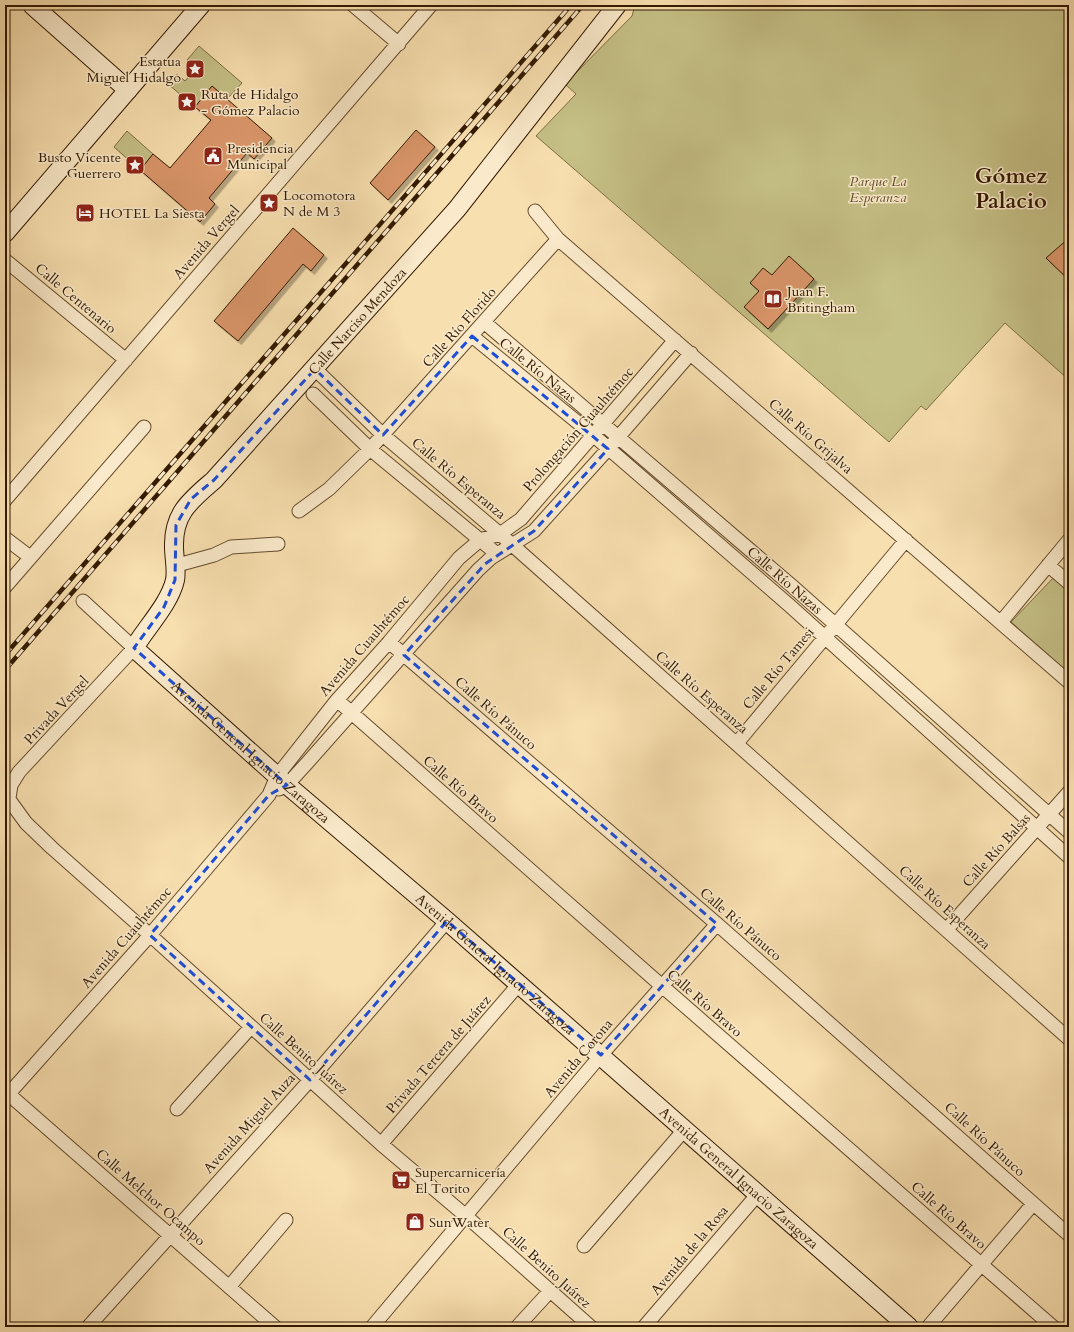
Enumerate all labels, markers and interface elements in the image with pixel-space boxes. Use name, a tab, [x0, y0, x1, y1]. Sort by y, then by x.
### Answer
place label: Estatua Miguel Hidalgo	[87, 52, 181, 87]
place icon: Estatua Miguel Hidalgo	[184, 58, 206, 80]
place label: Ruta de Hidalgo - Gómez Palacio	[201, 85, 300, 120]
place icon: Ruta de Hidalgo - Gómez Palacio	[176, 91, 198, 113]
place label: Presidencia Municipal	[227, 139, 294, 174]
public building icon: Presidencia Municipal	[202, 145, 224, 167]
place label: Busto Vicente Guerrero	[38, 148, 121, 183]
place icon: Busto Vicente Guerrero	[124, 154, 146, 176]
district label: Gómez Palacio	[975, 161, 1048, 216]
park label: Parque La Esperanza	[849, 172, 907, 207]
place label: Locomotora N de M 3	[283, 186, 356, 221]
place icon: Locomotora N de M 3	[258, 192, 280, 214]
street label: Avenida Vergel	[169, 201, 244, 283]
hotel icon: HOTEL La Siesta	[74, 202, 96, 224]
place label: HOTEL La Siesta	[99, 204, 205, 223]
street label: Calle Centenario	[31, 259, 121, 338]
street label: Calle Narciso Mendoza	[304, 264, 411, 379]
place label: Juan F. Britingham	[785, 282, 855, 317]
street label: Calle Río Florido	[418, 283, 501, 372]
library icon: Juan F. Britingham	[762, 288, 784, 310]
street label: Calle Río Nazas	[495, 333, 580, 408]
street label: Prolongación Cuauhtémoc	[519, 363, 638, 496]
street label: Calle Río Grijalva	[765, 395, 857, 478]
street label: Calle Río Esperanza	[408, 433, 510, 523]
street label: Calle Río Nazas	[743, 542, 827, 619]
street label: Avenida Cuauhtémoc	[315, 590, 414, 700]
street label: Calle Río Tamesi	[738, 623, 819, 714]
street label: Calle Río Esperanza	[651, 647, 752, 738]
street label: Privada Vergel	[20, 672, 93, 749]
street label: Calle Río Pánuco	[451, 672, 541, 755]
street label: Avenida General Ignacio Zaragoza	[167, 677, 334, 828]
street label: Calle Río Bravo	[419, 751, 503, 828]
street label: Calle Río Balsas	[958, 809, 1035, 891]
street label: Calle Río Esperanza	[895, 861, 995, 954]
street label: Avenida Cuauhtémoc	[77, 882, 176, 992]
street label: Calle Río Pánuco	[696, 883, 786, 966]
street label: Avenida General Ignacio Zaragoza	[411, 889, 579, 1039]
street label: Calle Río Bravo	[663, 965, 747, 1042]
street label: Privada Tercera de Juárez	[382, 991, 496, 1117]
street label: Calle Benito Juárez	[255, 1008, 353, 1099]
street label: Avenida Corona	[540, 1015, 617, 1102]
street label: Avenida Miguel Auza	[199, 1069, 300, 1178]
street label: Calle Río Pánuco	[940, 1098, 1030, 1181]
street label: Avenida General Ignacio Zaragoza	[655, 1103, 822, 1253]
street label: Calle Melchor Ocampo	[92, 1145, 210, 1250]
place label: Supercarnicería El Torito	[415, 1163, 506, 1198]
supermarket icon: Supercarnicería El Torito	[390, 1169, 412, 1191]
street label: Calle Río Bravo	[907, 1177, 991, 1254]
street label: Avenida de la Rosa	[646, 1202, 732, 1299]
shop icon: SunWater	[404, 1211, 426, 1233]
place label: SunWater	[429, 1213, 490, 1232]
street label: Calle Benito Juárez	[498, 1222, 596, 1313]

